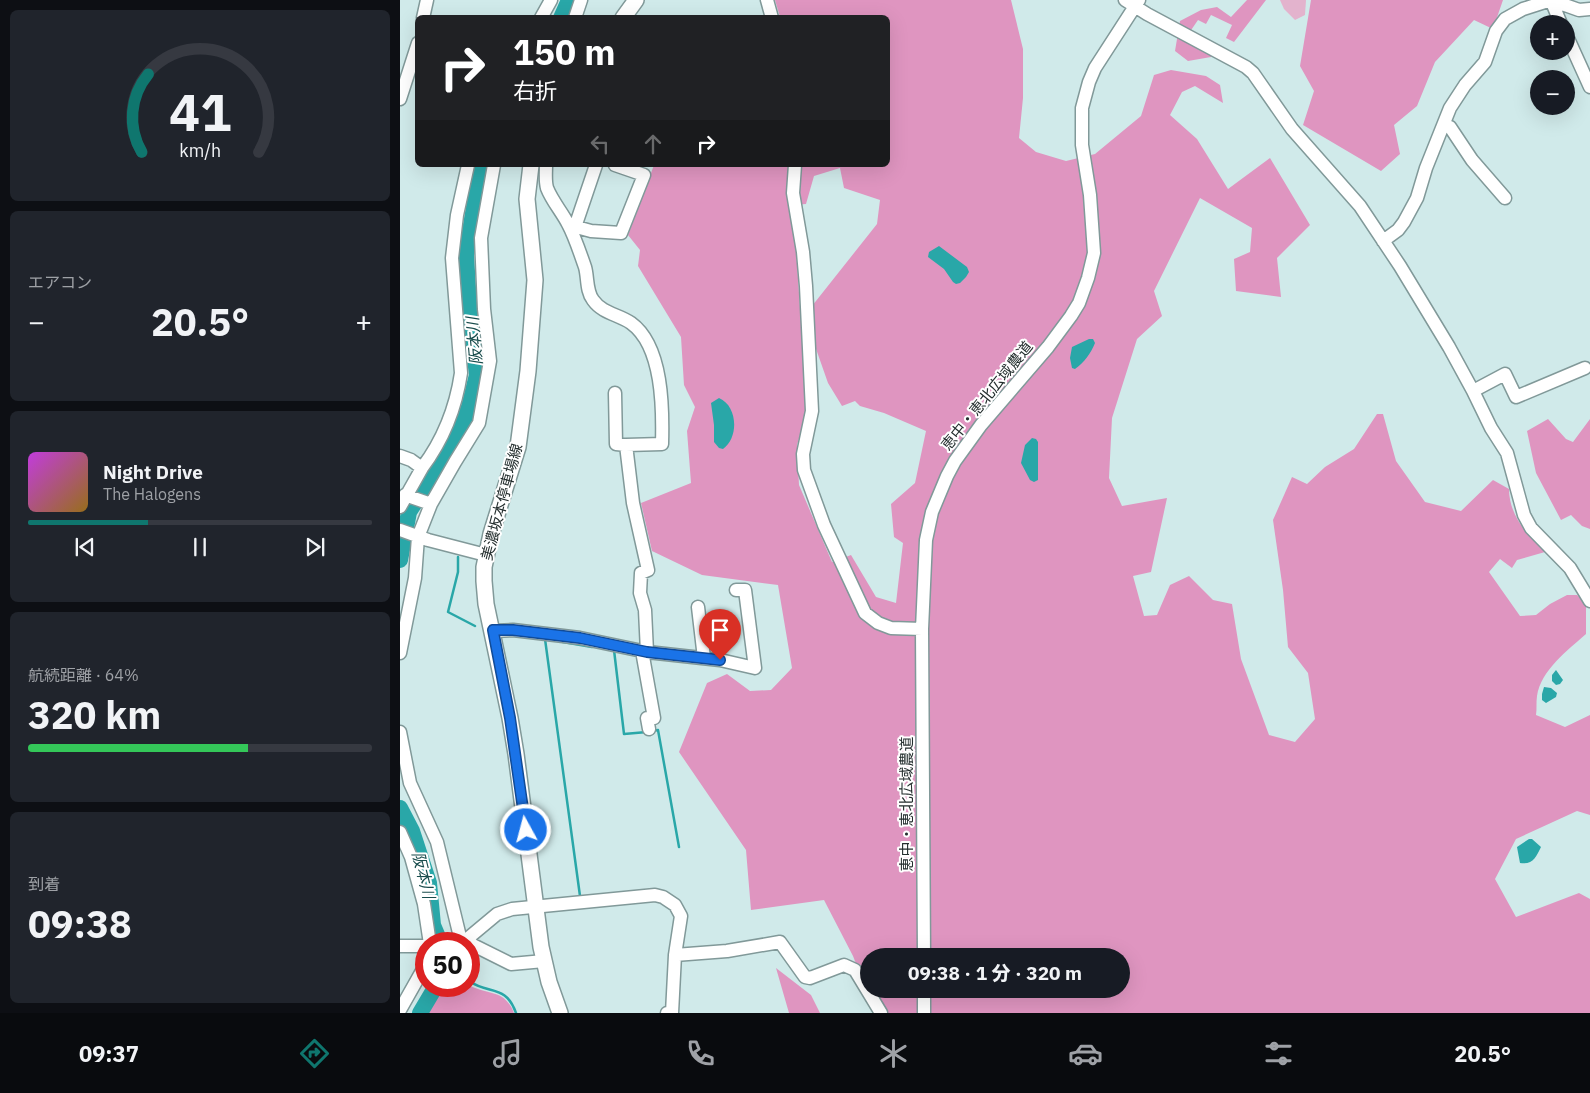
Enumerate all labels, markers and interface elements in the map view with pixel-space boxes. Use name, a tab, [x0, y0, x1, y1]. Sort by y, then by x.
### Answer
map controls	[1530, 15, 1575, 115]
button: +	[1530, 15, 1575, 60]
text: 150 m	[513, 29, 616, 75]
icon: right	[430, 35, 495, 100]
button: −	[1530, 70, 1575, 115]
text: 右折	[513, 76, 557, 105]
text: 41	[169, 78, 231, 145]
icon: left	[586, 130, 614, 158]
icon: ahead	[639, 130, 667, 158]
icon: right	[692, 130, 720, 158]
text: km/h	[179, 139, 221, 162]
text: エアコン	[28, 272, 92, 292]
text: 20.5°	[151, 297, 249, 346]
text: −	[28, 303, 45, 340]
text: +	[355, 303, 372, 340]
water label: 阪本川	[462, 314, 486, 366]
street label: 恵中・恵北広域農道	[937, 337, 1036, 454]
street label: 美濃坂本停車場線	[477, 441, 526, 562]
text: Night Drive	[103, 460, 203, 484]
text: The Halogens	[103, 484, 201, 504]
icon: previous	[71, 533, 99, 561]
icon: pause	[186, 533, 214, 561]
icon: next	[301, 533, 329, 561]
pin	[699, 609, 741, 660]
icon: arrive	[706, 616, 734, 644]
text: 航続距離 · 64%	[28, 665, 139, 685]
text: 320 km	[28, 690, 161, 739]
street label: 恵中・恵北広域農道	[897, 736, 916, 872]
position arrow	[499, 803, 551, 855]
water label: 阪本川	[408, 849, 440, 903]
text: 到着	[28, 874, 60, 894]
text: 09:38	[28, 899, 132, 948]
speed limit sign: 50	[415, 932, 480, 997]
text: 09:38 · 1 分 · 320 m	[908, 961, 1082, 985]
icon: directions	[297, 1036, 332, 1071]
icon: music	[490, 1036, 525, 1071]
icon: phone	[683, 1036, 718, 1071]
icon: climate	[876, 1036, 911, 1071]
icon: car	[1068, 1036, 1103, 1071]
icon: filters	[1261, 1036, 1296, 1071]
text: 09:37	[79, 1039, 139, 1068]
text: 20.5°	[1454, 1039, 1511, 1068]

